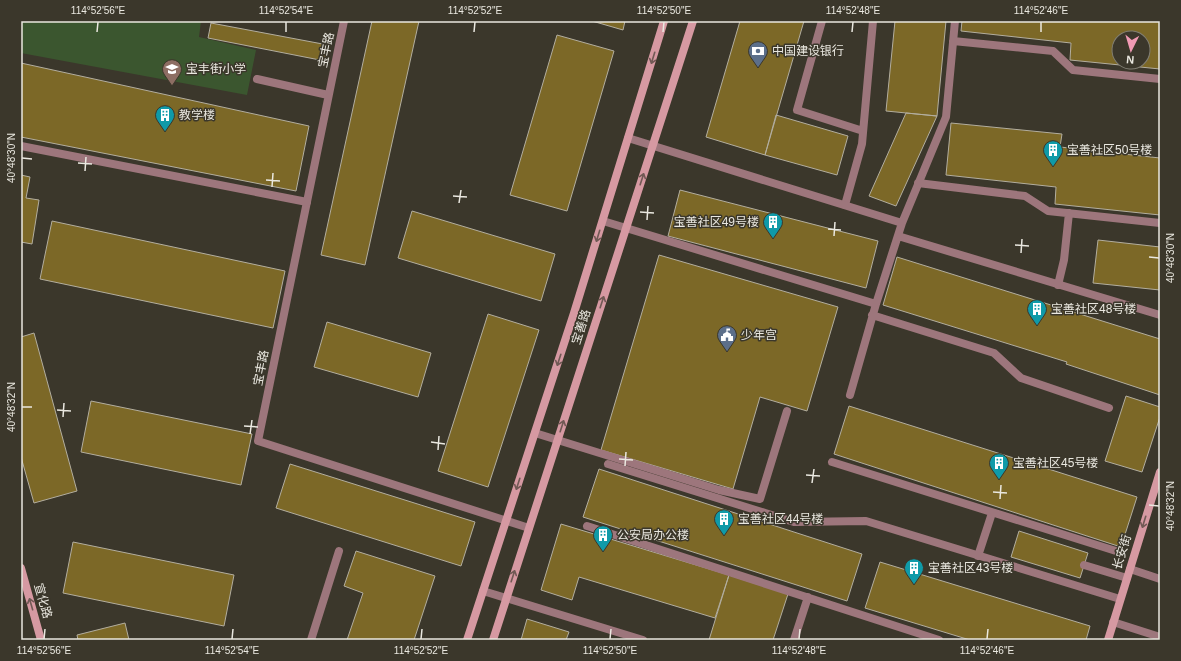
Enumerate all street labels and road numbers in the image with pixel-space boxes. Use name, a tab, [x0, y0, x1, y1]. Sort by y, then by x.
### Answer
street label: 宝丰路	[315, 31, 337, 69]
street label: 宝善路	[569, 308, 593, 346]
street label: 宝丰路	[251, 349, 271, 387]
street label: 长安街	[1110, 533, 1134, 571]
street label: 宣化路	[31, 582, 55, 620]

